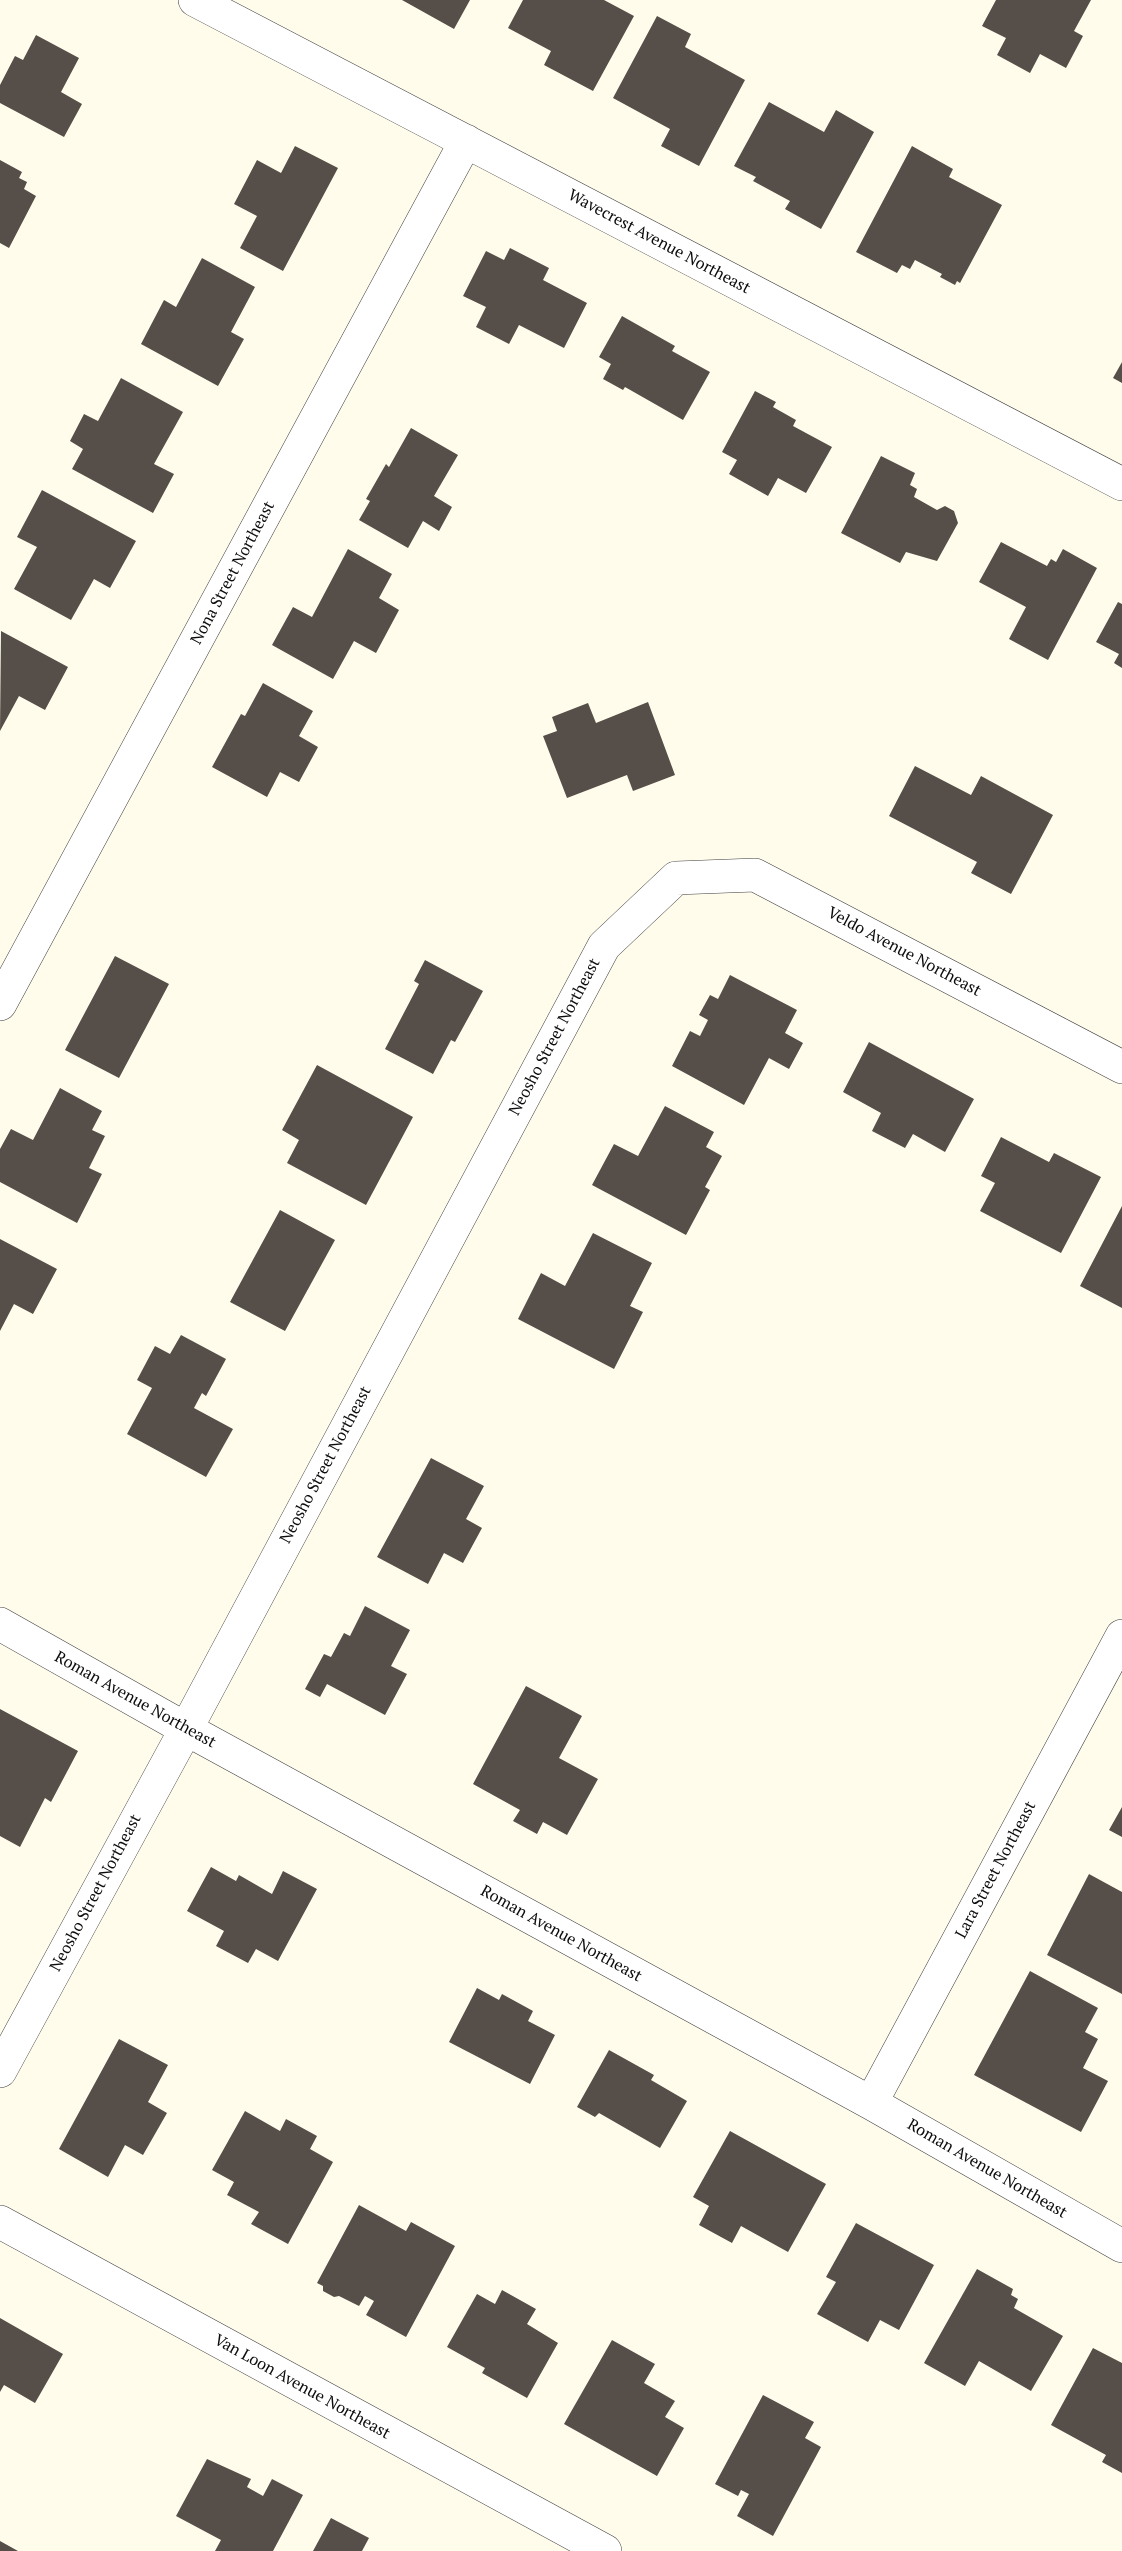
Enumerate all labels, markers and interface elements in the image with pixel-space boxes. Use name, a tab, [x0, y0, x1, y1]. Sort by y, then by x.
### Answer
street label: Wavecrest Avenue Northeast	[565, 186, 753, 298]
street label: Nona Street Northeast	[187, 498, 279, 648]
street label: Veldo Avenue Northeast	[824, 903, 984, 1001]
street label: Neosho Street Northeast	[505, 955, 605, 1119]
street label: Neosho Street Northeast	[276, 1383, 376, 1547]
street label: Roman Avenue Northeast	[51, 1648, 219, 1752]
street label: Lara Street Northeast	[952, 1798, 1040, 1942]
street label: Neosho Street Northeast	[46, 1811, 146, 1975]
street label: Roman Avenue Northeast	[477, 1882, 645, 1986]
street label: Roman Avenue Northeast	[904, 2115, 1070, 2223]
street label: Van Loon Avenue Northeast	[211, 2331, 393, 2443]

